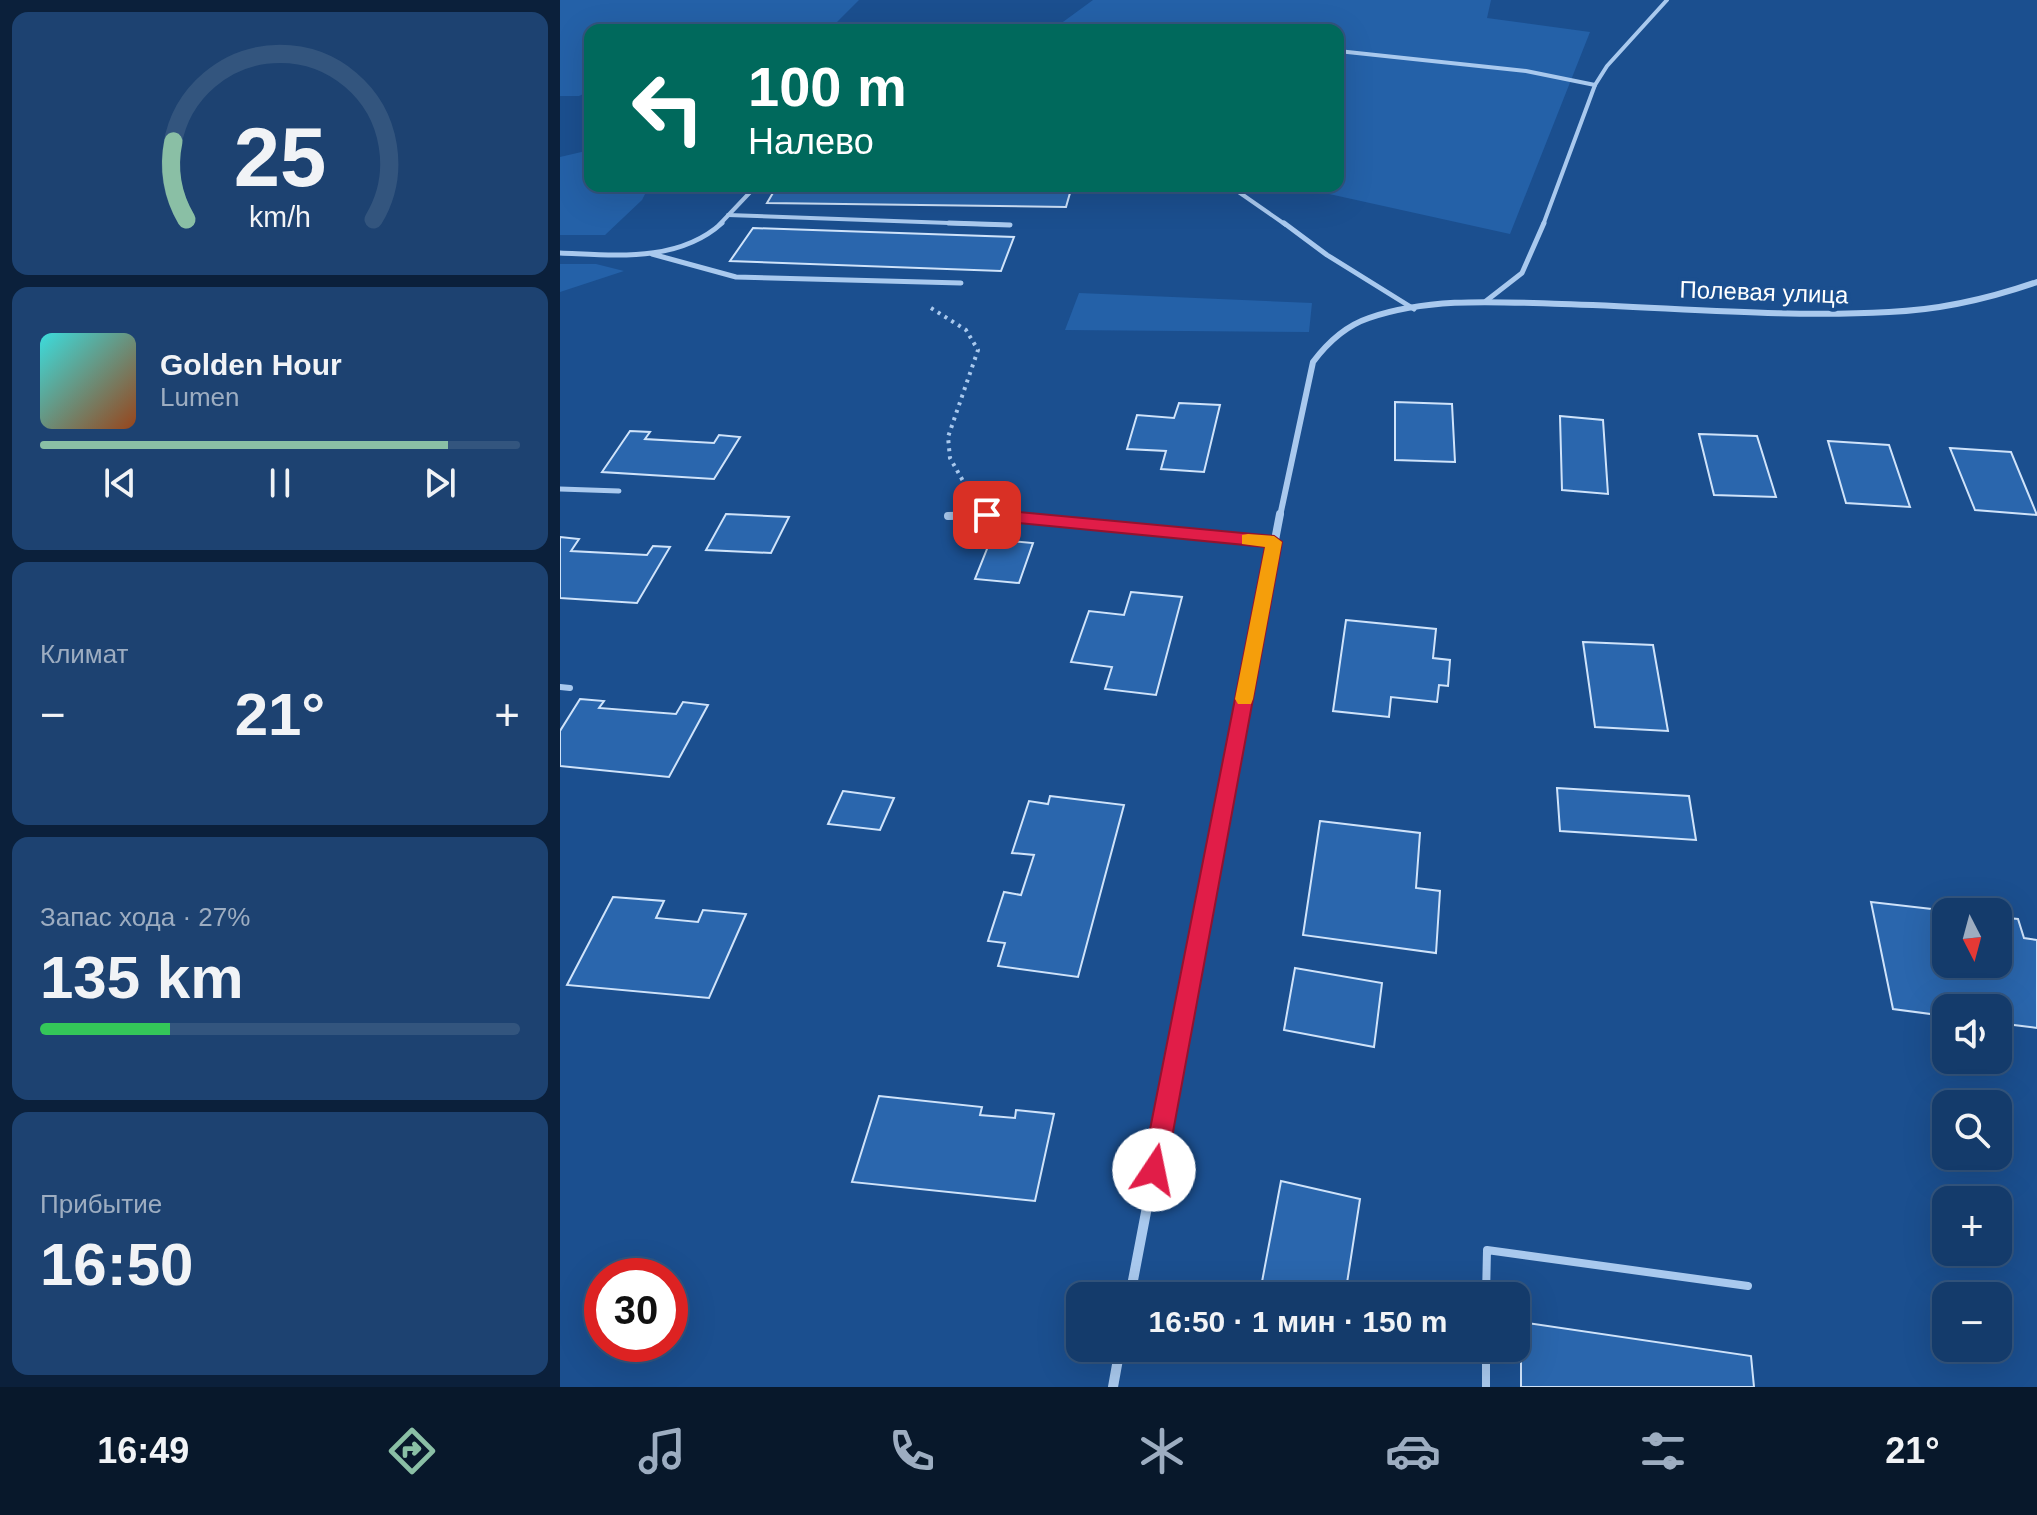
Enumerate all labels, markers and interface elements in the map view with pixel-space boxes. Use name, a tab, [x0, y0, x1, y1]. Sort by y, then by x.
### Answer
text: 100 m	[748, 55, 907, 118]
icon: left	[616, 56, 720, 160]
text: 25	[234, 110, 326, 203]
text: Налево	[748, 121, 874, 162]
text: km/h	[249, 201, 311, 233]
street label: Полевая улица	[1679, 276, 1850, 308]
text: Golden Hour	[160, 348, 342, 381]
text: Lumen	[160, 382, 240, 412]
icon: previous	[98, 461, 142, 505]
icon: pause	[258, 461, 302, 505]
icon: next	[418, 461, 462, 505]
pin	[953, 481, 1021, 549]
icon: arrive	[965, 493, 1009, 537]
text: Климат	[40, 639, 129, 669]
text: 21°	[235, 681, 325, 748]
text: −	[40, 690, 66, 739]
text: +	[494, 690, 520, 739]
north arrow	[1932, 898, 2012, 978]
map controls	[1932, 898, 2012, 1362]
text: Запас хода · 27%	[40, 902, 250, 932]
text: 135 km	[40, 944, 244, 1011]
button: sound	[1932, 994, 2012, 1074]
button: search	[1932, 1090, 2012, 1170]
position arrow	[1112, 1128, 1196, 1212]
button: +	[1932, 1186, 2012, 1266]
text: Прибытие	[40, 1189, 162, 1219]
text: 16:50	[40, 1231, 193, 1298]
speed limit sign: 30	[584, 1258, 688, 1362]
button: −	[1932, 1282, 2012, 1362]
text: 16:50 · 1 мин · 150 m	[1149, 1305, 1447, 1338]
icon: directions	[384, 1423, 440, 1479]
icon: music	[634, 1423, 690, 1479]
icon: phone	[884, 1423, 940, 1479]
icon: climate	[1134, 1423, 1190, 1479]
icon: car	[1385, 1423, 1441, 1479]
icon: filters	[1635, 1423, 1691, 1479]
text: 16:49	[97, 1430, 189, 1471]
text: 21°	[1885, 1430, 1940, 1471]

